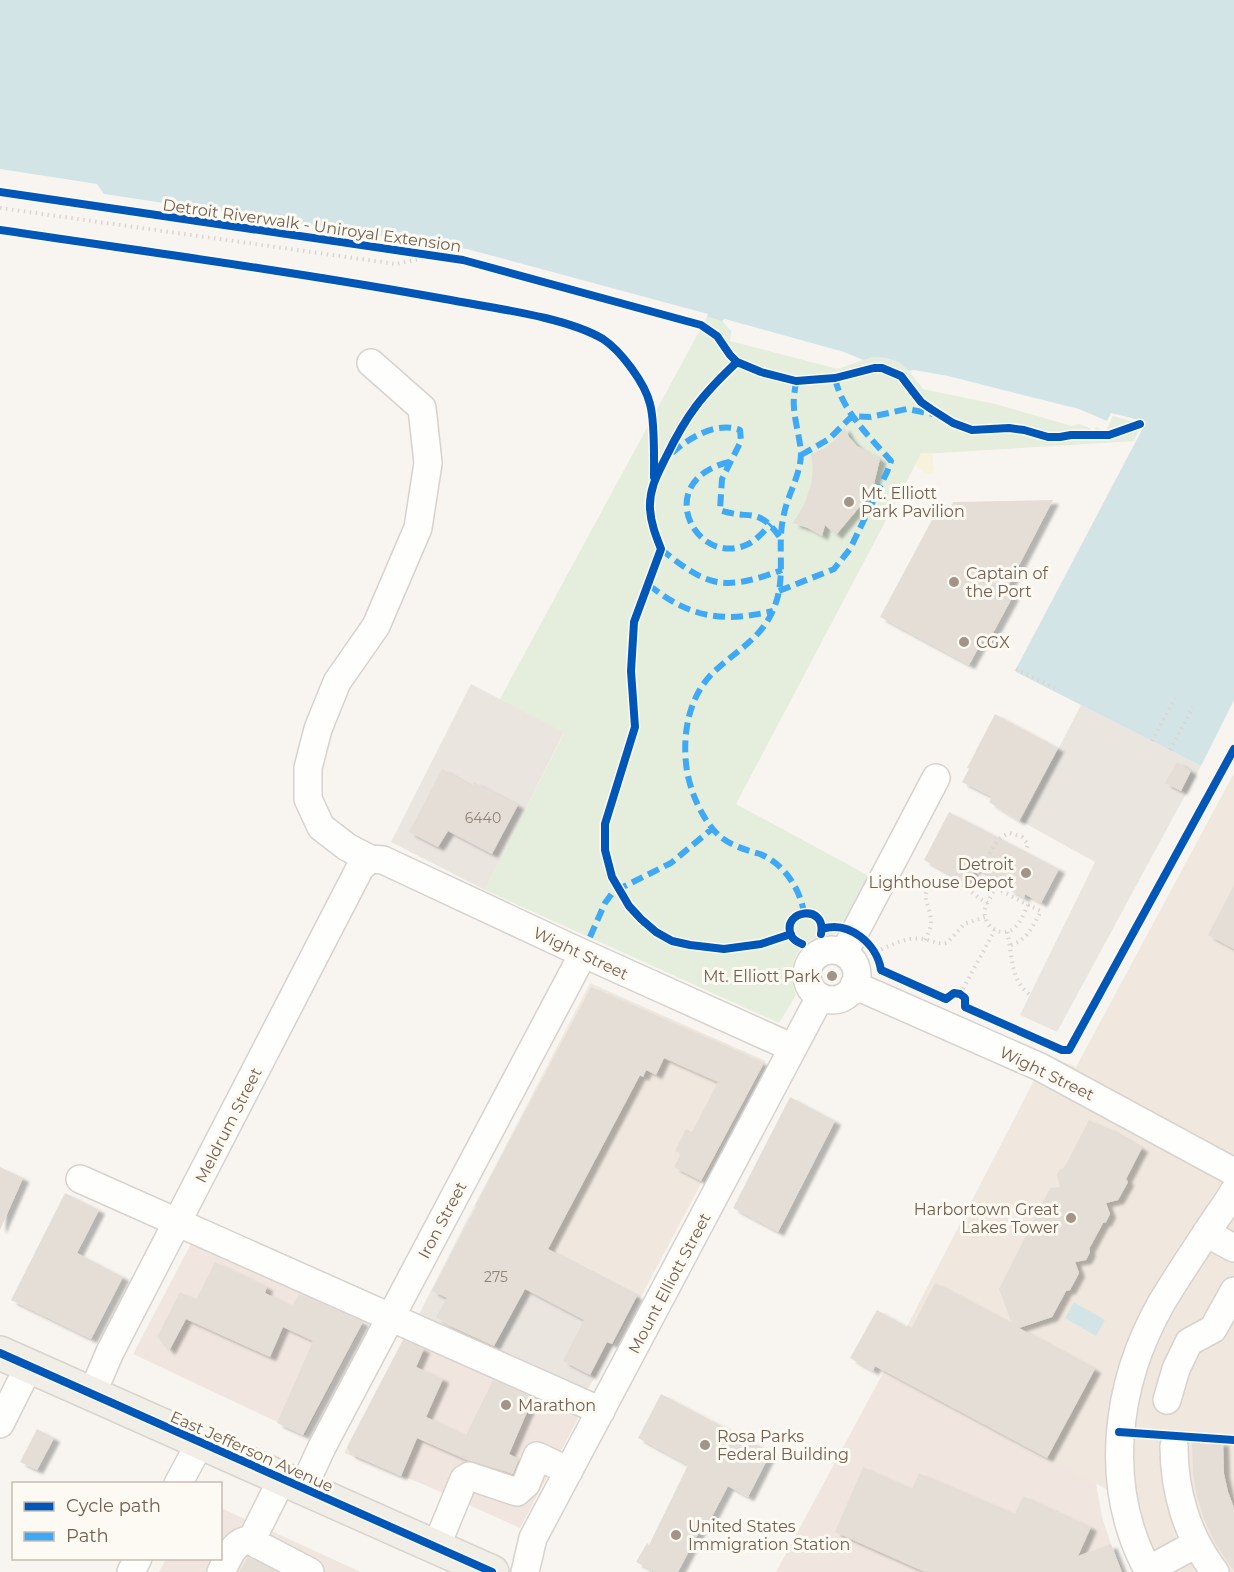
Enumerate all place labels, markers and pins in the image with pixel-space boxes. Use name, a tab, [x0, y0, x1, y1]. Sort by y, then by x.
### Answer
place label: Mt. Elliott Park Pavilion	[861, 484, 965, 521]
marker: Mt. Elliott Park Pavilion	[842, 495, 856, 509]
place label: Captain of the Port	[966, 564, 1048, 601]
marker: Captain of the Port	[947, 575, 961, 589]
place label: CGX	[976, 633, 1010, 652]
marker: CGX	[957, 635, 971, 649]
place label: Detroit Lighthouse Depot	[868, 855, 1014, 892]
marker: Detroit Lighthouse Depot	[1019, 866, 1033, 880]
place label: Mt. Elliott Park	[703, 967, 820, 986]
marker: Mt. Elliott Park	[825, 969, 839, 983]
place label: Harbortown Great Lakes Tower	[914, 1200, 1059, 1237]
marker: Harbortown Great Lakes Tower	[1064, 1211, 1078, 1225]
place label: Marathon	[518, 1396, 596, 1415]
marker: Marathon	[499, 1398, 513, 1412]
place label: Rosa Parks Federal Building	[717, 1427, 849, 1464]
marker: Rosa Parks Federal Building	[698, 1438, 712, 1452]
place label: United States Immigration Station	[688, 1517, 850, 1554]
marker: United States Immigration Station	[669, 1528, 683, 1542]

